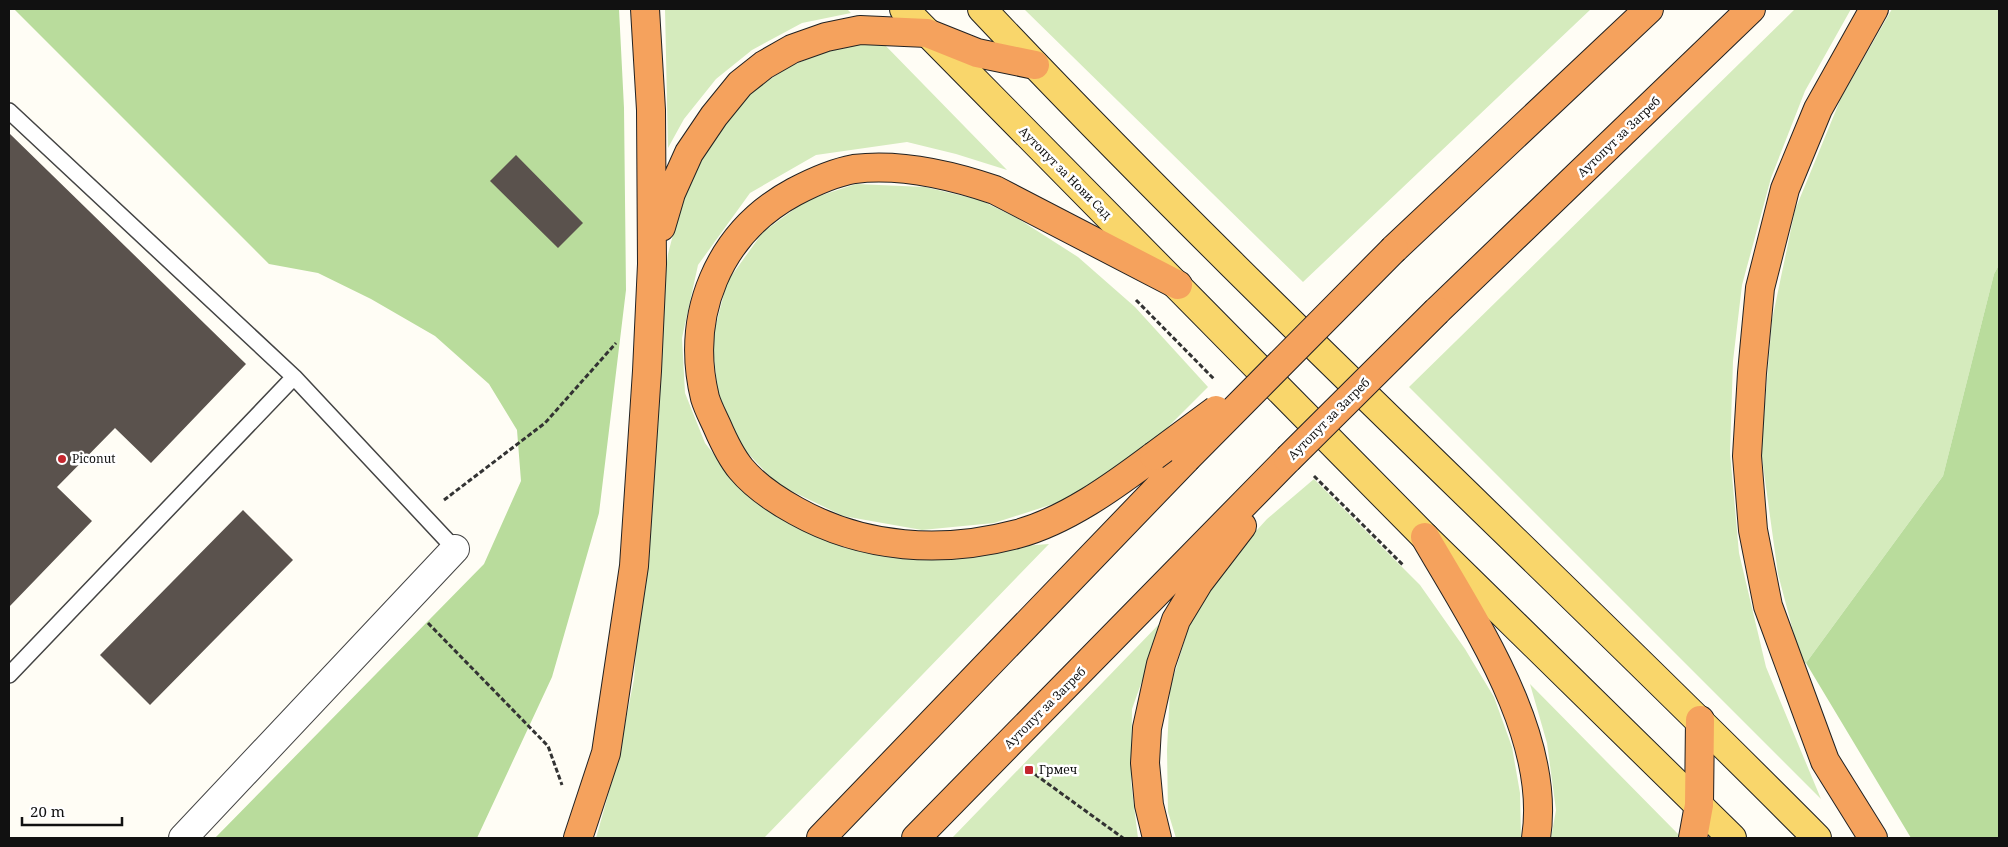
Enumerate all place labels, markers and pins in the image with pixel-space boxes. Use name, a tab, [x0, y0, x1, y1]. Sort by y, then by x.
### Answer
place label: Piconut	[72, 450, 116, 467]
marker: Piconut	[56, 453, 68, 465]
place label: Грмеч	[1039, 761, 1078, 778]
marker: Грмеч	[1023, 764, 1035, 776]

